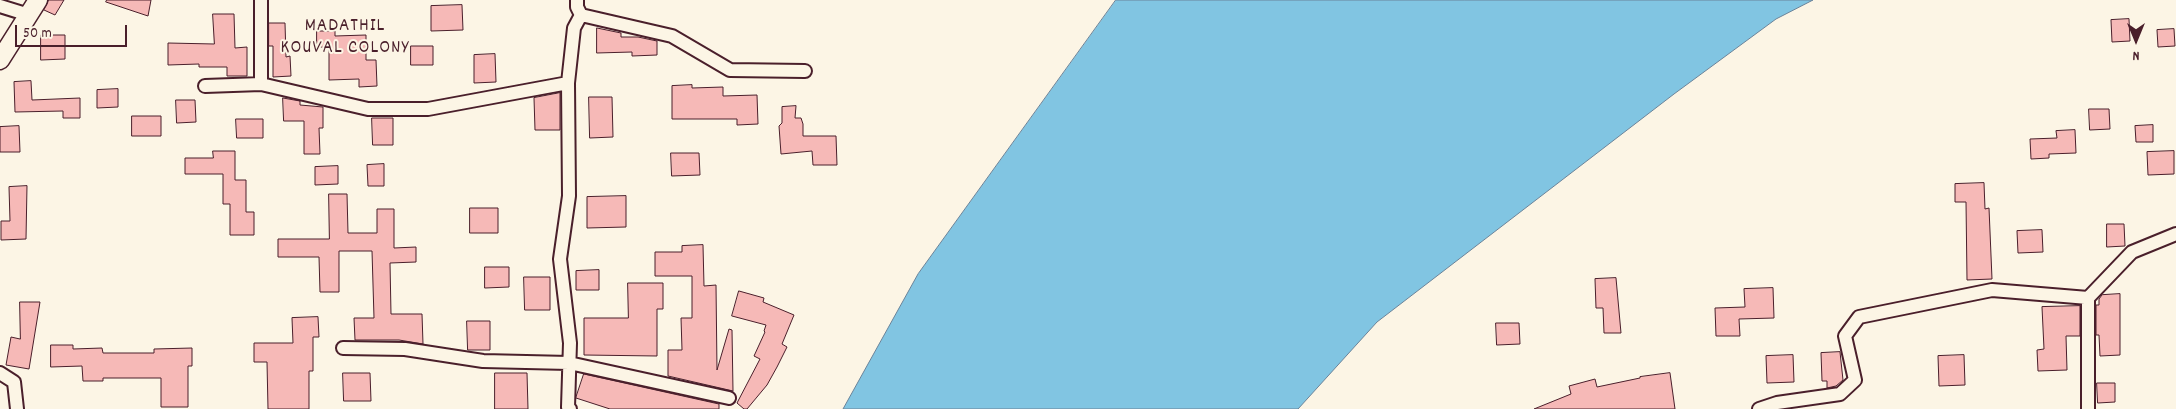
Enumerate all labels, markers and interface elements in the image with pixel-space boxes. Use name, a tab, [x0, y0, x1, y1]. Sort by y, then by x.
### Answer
scale bar	[18, 15, 130, 47]
north arrow	[2111, 15, 2161, 65]
district label: MADATHIL KOUVAL COLONY	[279, 16, 411, 60]
text: 50 m	[23, 23, 52, 45]
text: N	[2133, 45, 2139, 65]

